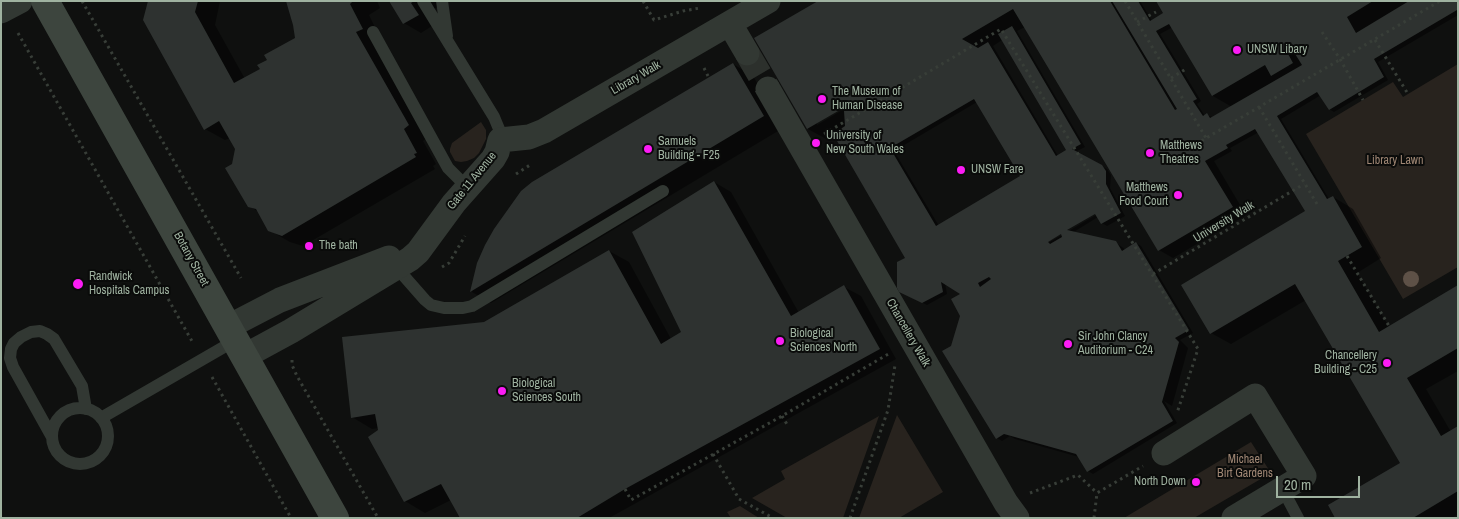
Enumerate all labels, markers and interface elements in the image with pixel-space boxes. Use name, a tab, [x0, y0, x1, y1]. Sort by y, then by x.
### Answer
place label: UNSW Libary	[1247, 43, 1307, 57]
marker: UNSW Libary	[1231, 44, 1243, 56]
street label: Library Walk	[609, 58, 663, 98]
place label: The Museum of Human Disease	[832, 85, 903, 113]
marker: The Museum of Human Disease	[816, 93, 828, 105]
place label: University of New South Wales	[826, 129, 904, 157]
place label: Samuels Building - F25	[658, 135, 720, 163]
marker: University of New South Wales	[810, 137, 822, 149]
place label: Matthews Theatres	[1160, 139, 1202, 167]
marker: Samuels Building - F25	[642, 143, 654, 155]
marker: Matthews Theatres	[1144, 147, 1156, 159]
street label: Gate 11 Avenue	[444, 149, 500, 213]
park label: Library Lawn	[1367, 154, 1423, 168]
place label: UNSW Fare	[971, 163, 1024, 177]
marker: UNSW Fare	[955, 164, 967, 176]
place label: Matthews Food Court	[1119, 181, 1168, 209]
marker: Matthews Food Court	[1172, 189, 1184, 201]
street label: University Walk	[1191, 198, 1257, 246]
street label: Botany Street	[170, 229, 212, 289]
place label: The bath	[319, 239, 358, 253]
marker: The bath	[303, 240, 315, 252]
place label: Randwick Hospitals Campus	[89, 270, 169, 298]
marker: Randwick Hospitals Campus	[71, 277, 85, 291]
street label: Chancellery Walk	[883, 296, 933, 370]
place label: Biological Sciences North	[790, 327, 857, 355]
place label: Sir John Clancy Auditorium - C24	[1078, 330, 1153, 358]
marker: Biological Sciences North	[774, 335, 786, 347]
marker: Sir John Clancy Auditorium - C24	[1062, 338, 1074, 350]
place label: Chancellery Building - C25	[1314, 349, 1377, 377]
marker: Chancellery Building - C25	[1381, 357, 1393, 369]
place label: Biological Sciences South	[512, 377, 581, 405]
marker: Biological Sciences South	[496, 385, 508, 397]
park label: Michael Birt Gardens	[1217, 453, 1273, 481]
scale bar	[1279, 466, 1363, 498]
text: 20 m	[1284, 474, 1311, 495]
place label: North Down	[1134, 475, 1186, 489]
marker: North Down	[1190, 476, 1202, 488]

